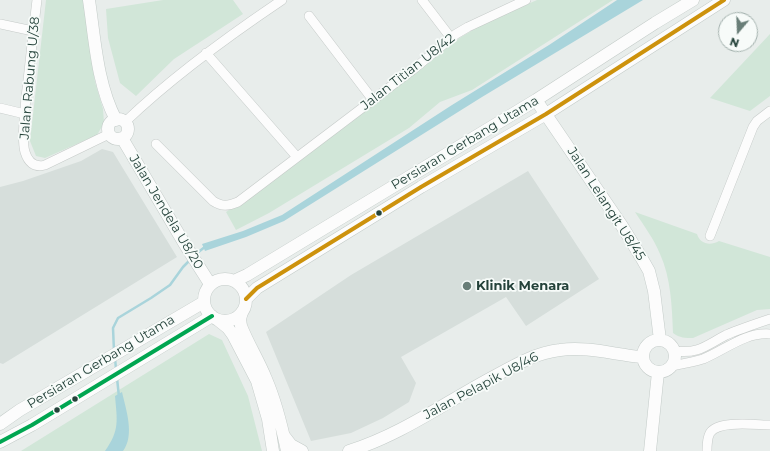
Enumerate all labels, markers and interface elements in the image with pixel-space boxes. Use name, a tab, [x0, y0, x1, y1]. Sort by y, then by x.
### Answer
north arrow	[718, 12, 758, 52]
street label: Jalan Rabung U/38	[17, 16, 43, 140]
street label: Jalan Titian U8/42	[358, 30, 458, 114]
text: N	[728, 34, 741, 50]
street label: Persiaran Gerbang Utama	[388, 93, 542, 193]
street label: Jalan Lelangit U8/45	[564, 144, 648, 264]
street label: Jalan Jendela U8/20	[126, 152, 206, 272]
unlabelled marker	[374, 208, 384, 218]
place label: Klinik Menara	[476, 278, 569, 294]
marker: Klinik Menara	[461, 280, 473, 292]
street label: Persiaran Gerbang Utama	[24, 312, 178, 412]
street label: Jalan Pelapik U8/46	[421, 349, 541, 423]
unlabelled marker	[70, 394, 80, 404]
unlabelled marker	[52, 405, 62, 415]

